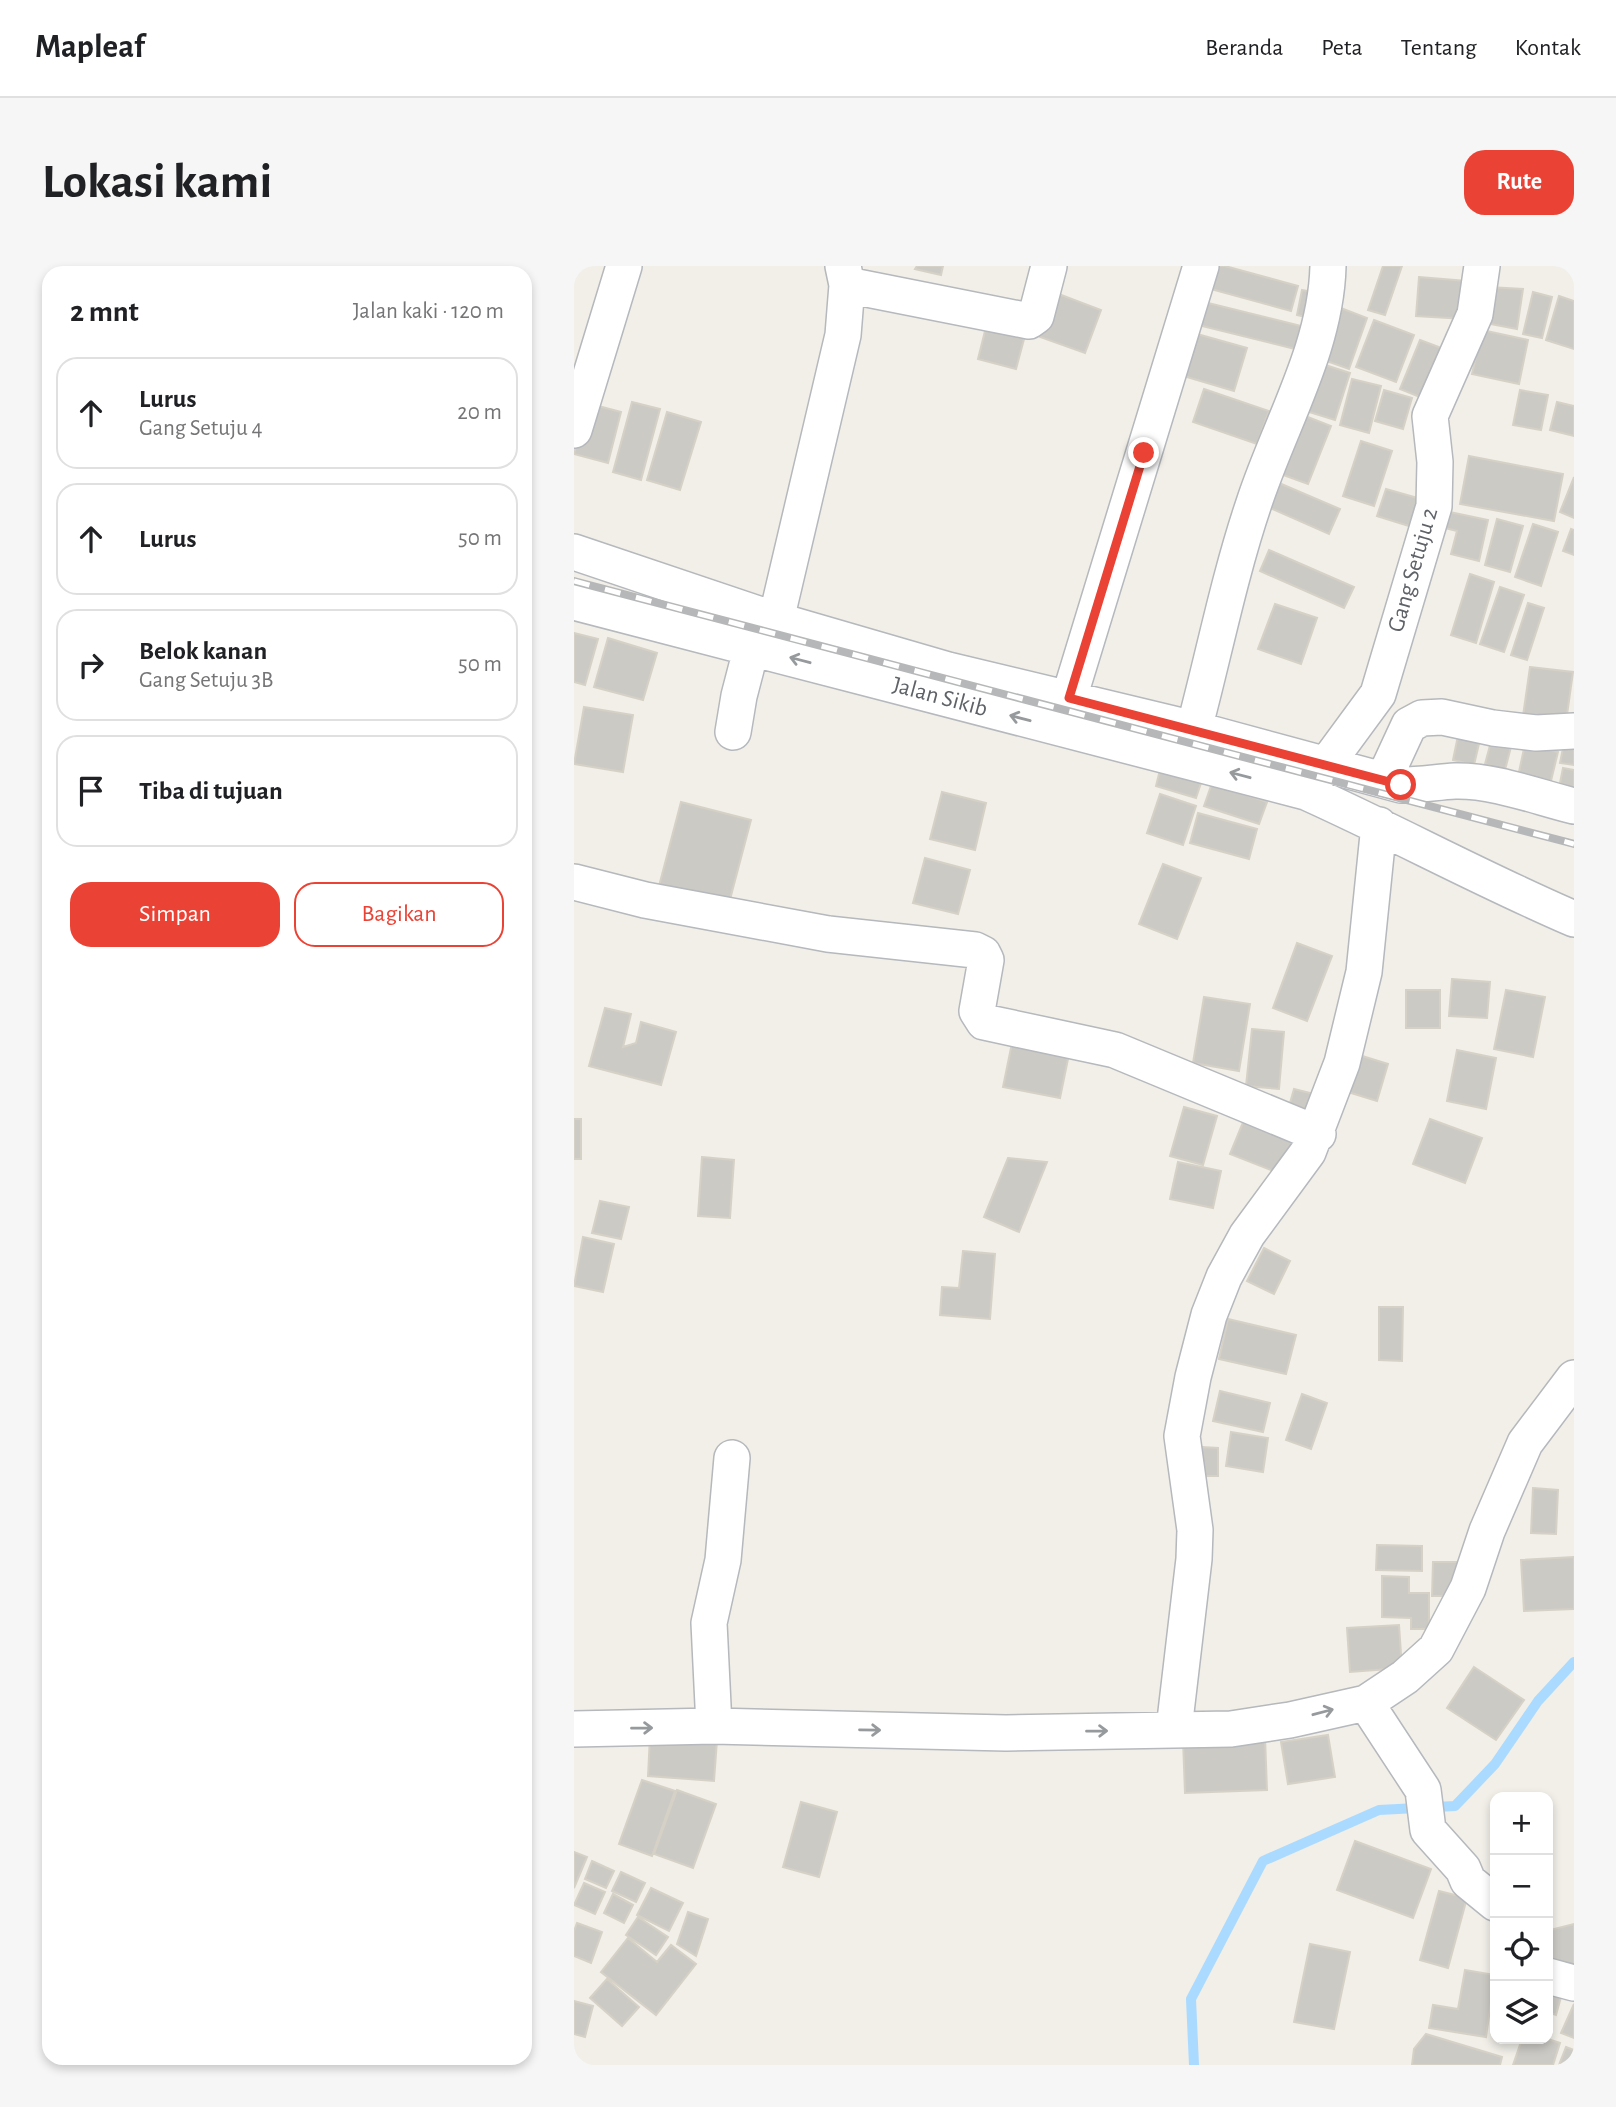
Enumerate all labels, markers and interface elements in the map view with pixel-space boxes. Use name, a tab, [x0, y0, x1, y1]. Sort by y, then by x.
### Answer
text: Mapleaf	[35, 31, 145, 64]
text: Beranda	[1205, 36, 1283, 60]
text: Peta	[1321, 36, 1363, 60]
text: Tentang	[1401, 36, 1477, 60]
text: Kontak	[1515, 36, 1581, 60]
button: Rute	[1464, 150, 1574, 215]
text: Lokasi kami	[42, 158, 272, 207]
text: 2 mnt	[70, 297, 139, 327]
text: Jalan kaki · 120 m	[353, 300, 504, 323]
text: Lurus	[139, 386, 196, 412]
icon: ahead	[72, 394, 110, 432]
text: 20 m	[457, 401, 502, 424]
text: Gang Setuju 4	[139, 417, 263, 440]
route end	[1128, 437, 1159, 468]
street label: Gang Setuju 2	[1384, 505, 1442, 635]
icon: ahead	[72, 520, 110, 558]
text: Lurus	[139, 526, 196, 552]
text: 50 m	[458, 527, 502, 550]
text: Belok kanan	[139, 638, 267, 664]
icon: right	[72, 646, 110, 684]
one-way arrow	[789, 652, 811, 665]
text: 50 m	[458, 653, 502, 676]
text: Gang Setuju 3B	[139, 669, 273, 692]
street label: Jalan Sikib	[890, 673, 990, 721]
one-way arrow	[1009, 711, 1032, 724]
one-way arrow	[1230, 768, 1252, 781]
route start	[1385, 769, 1416, 800]
icon: arrive	[72, 772, 110, 810]
text: Tiba di tujuan	[139, 778, 283, 804]
button: Simpan	[70, 882, 280, 947]
button: Bagikan	[294, 882, 504, 947]
one-way arrow	[1311, 1705, 1334, 1718]
one-way arrow	[630, 1721, 653, 1735]
one-way arrow	[858, 1724, 881, 1737]
one-way arrow	[1085, 1724, 1108, 1737]
map controls	[1490, 1792, 1553, 2044]
button: +	[1490, 1792, 1553, 1855]
button: −	[1490, 1855, 1553, 1918]
button: locate	[1490, 1918, 1553, 1981]
button: layers	[1490, 1981, 1553, 2044]

